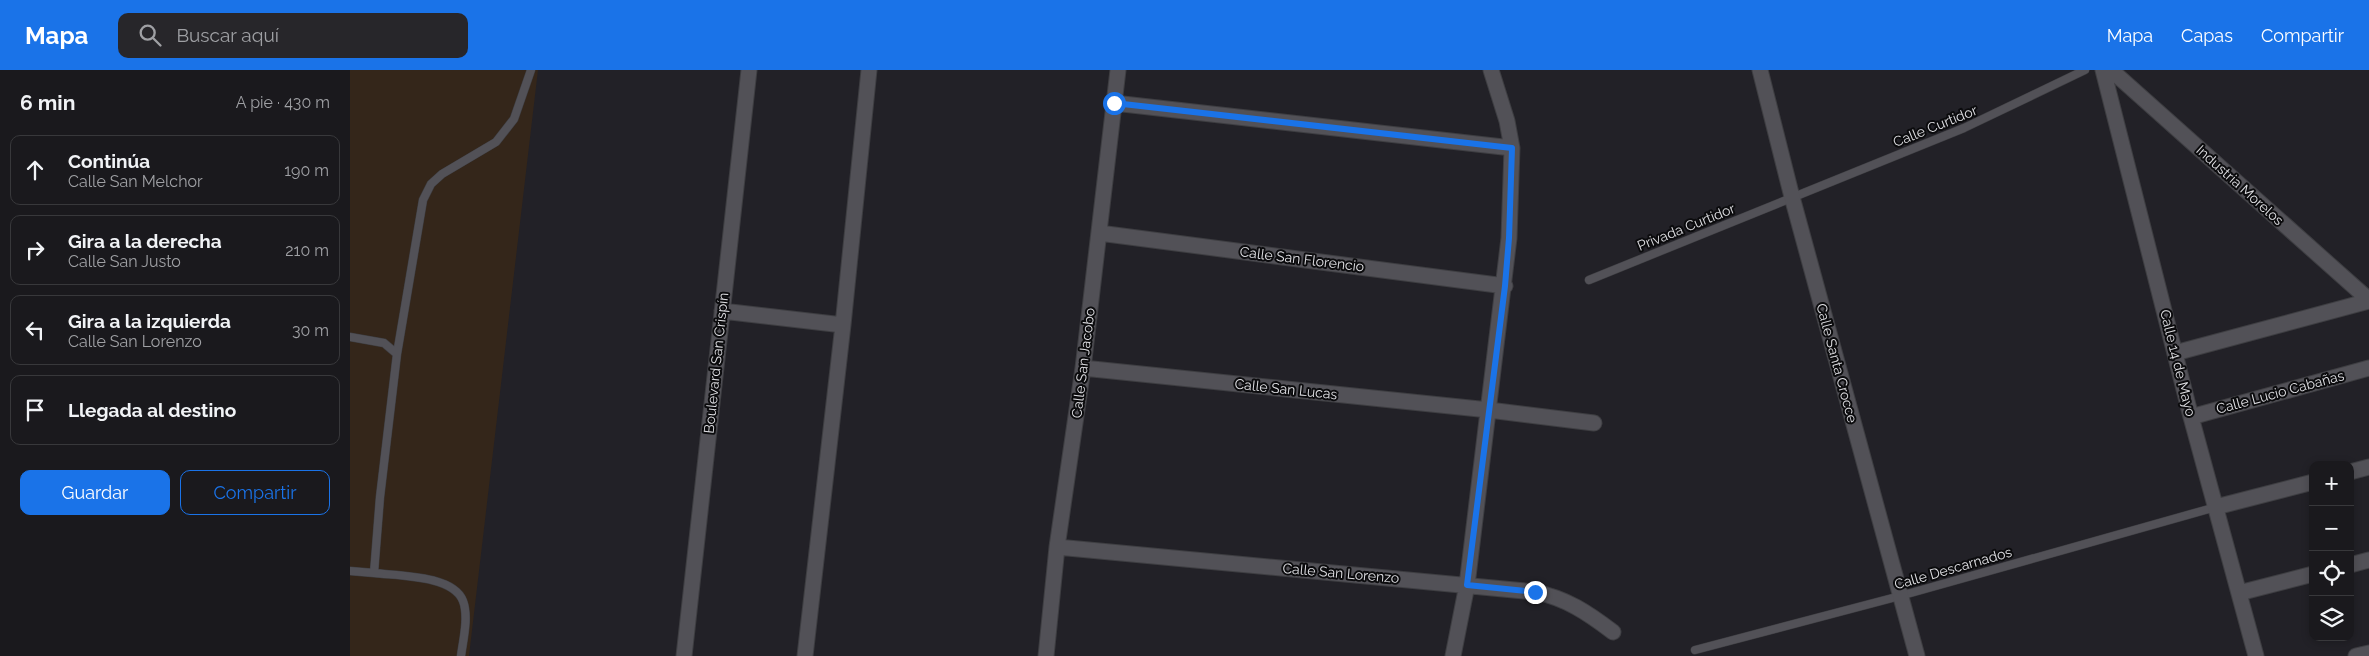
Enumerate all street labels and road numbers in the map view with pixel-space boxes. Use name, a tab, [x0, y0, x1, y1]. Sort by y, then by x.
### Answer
street label: Calle Curtidor	[1891, 102, 1979, 150]
street label: Industria Morelos	[2193, 142, 2287, 228]
street label: Privada Curtidor	[1635, 200, 1737, 254]
street label: Calle San Florencio	[1239, 243, 1365, 275]
street label: Boulevard San Crispín	[701, 292, 731, 434]
street label: Calle Santa Crocce	[1813, 302, 1861, 424]
street label: Calle San Jacobo	[1068, 307, 1098, 419]
street label: Calle 14 de Mayo	[2157, 308, 2199, 418]
street label: Calle Lucio Cabañas	[2214, 367, 2346, 417]
street label: Calle San Lucas	[1234, 376, 1338, 402]
street label: Calle Descarnados	[1892, 544, 2014, 592]
street label: Calle San Lorenzo	[1282, 560, 1400, 586]

